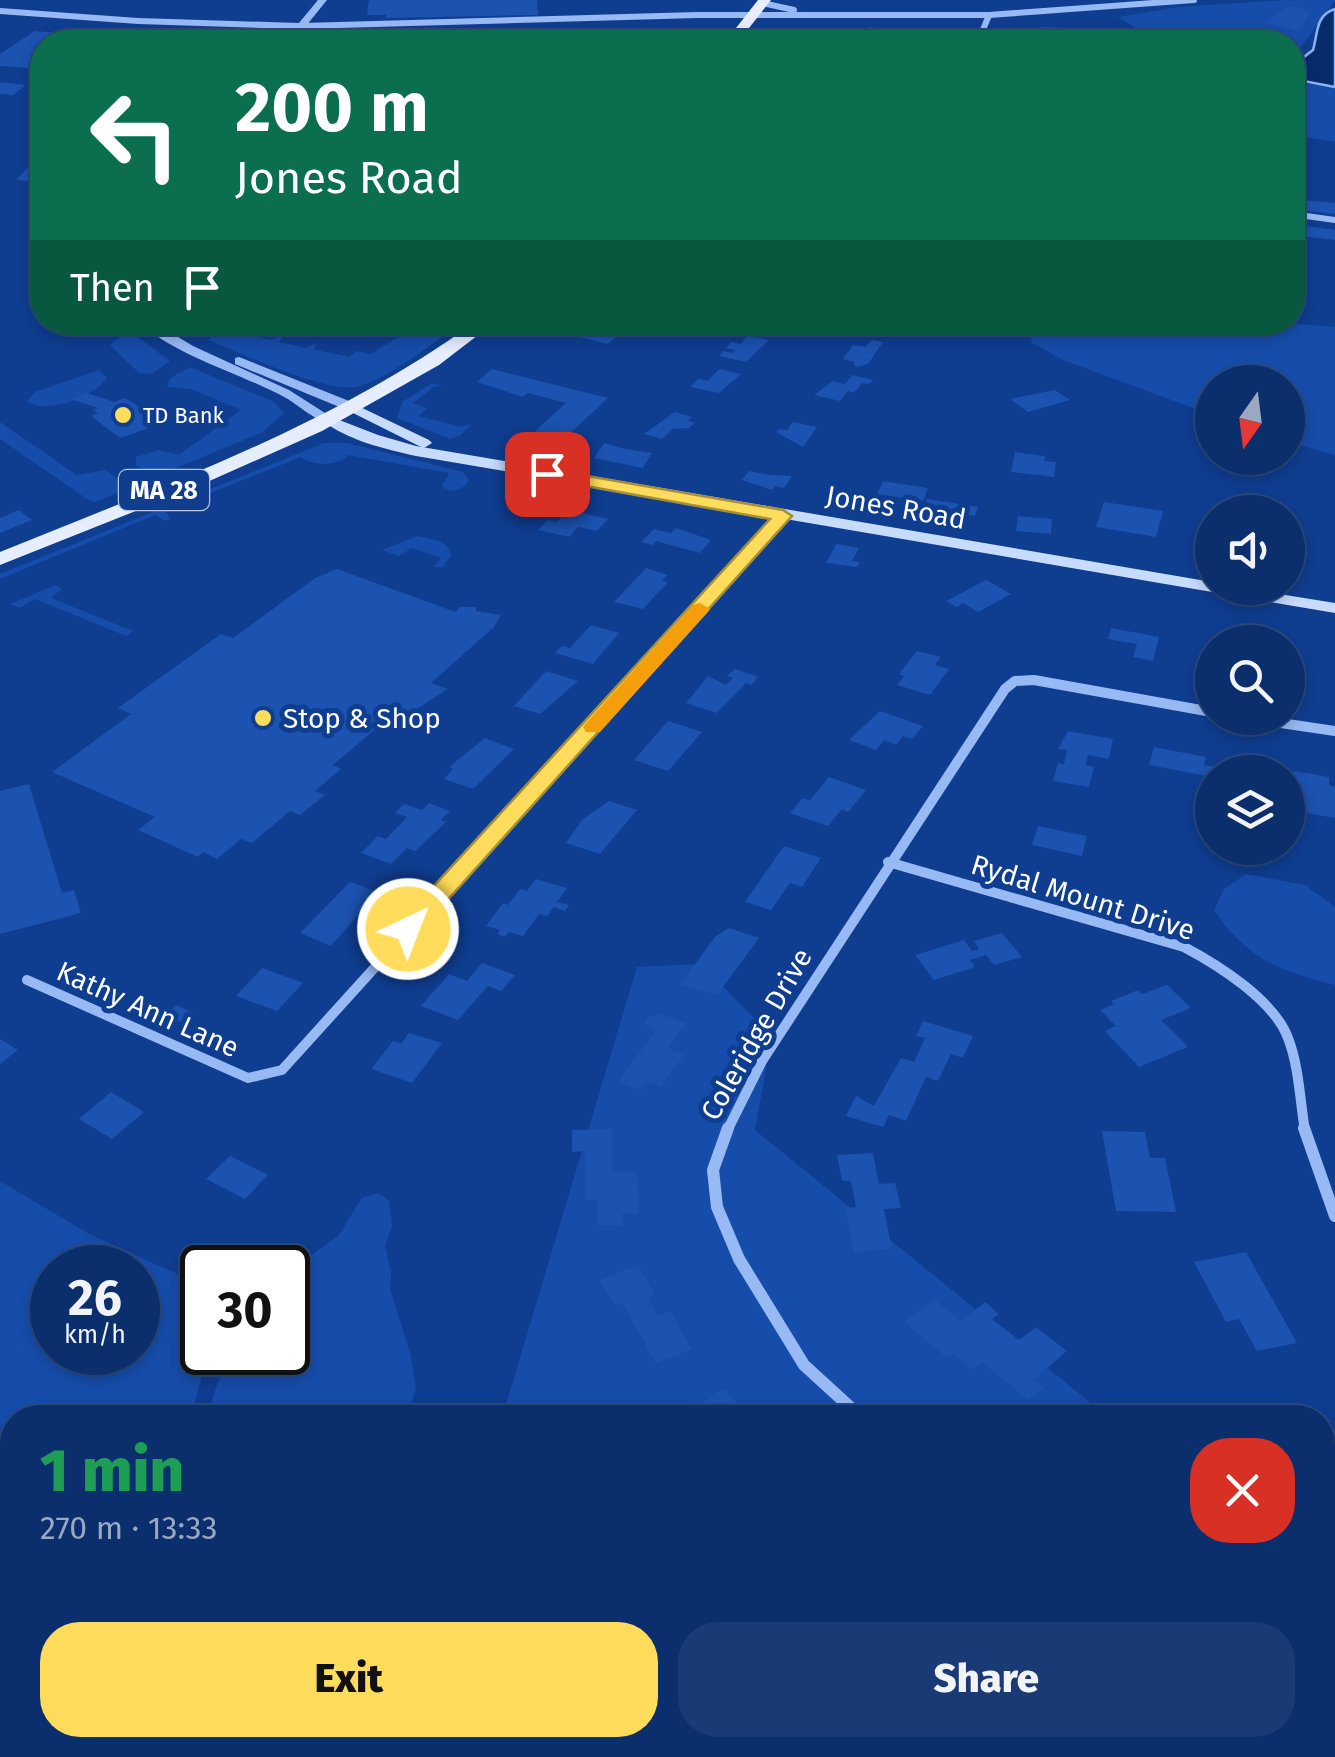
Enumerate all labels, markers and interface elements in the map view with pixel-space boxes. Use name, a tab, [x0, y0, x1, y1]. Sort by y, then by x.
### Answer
text: 200 m	[235, 66, 429, 150]
icon: left	[70, 70, 200, 200]
text: Jones Road	[235, 151, 463, 205]
icon: arrive	[175, 260, 230, 315]
text: Then	[70, 265, 155, 311]
north arrow	[1195, 365, 1305, 475]
map controls	[1195, 365, 1305, 865]
place label: TD Bank	[143, 402, 225, 429]
marker: TD Bank	[112, 404, 134, 426]
pin	[505, 432, 590, 517]
icon: arrive	[520, 447, 575, 502]
road number: MA 28	[119, 470, 209, 510]
street label: Jones Road	[823, 479, 969, 536]
button: sound	[1195, 495, 1305, 605]
button: search	[1195, 625, 1305, 735]
place label: Stop & Shop	[283, 702, 441, 735]
marker: Stop & Shop	[252, 707, 274, 729]
button: layers	[1195, 755, 1305, 865]
street label: Rydal Mount Drive	[967, 848, 1199, 947]
position arrow	[356, 877, 460, 981]
street label: Coleridge Drive	[694, 943, 819, 1126]
street label: Kathy Ann Lane	[52, 955, 244, 1064]
speed limit sign: 30	[180, 1245, 310, 1375]
text: 26	[68, 1268, 122, 1328]
text: km/h	[64, 1320, 126, 1350]
text: 1 min	[40, 1435, 184, 1507]
button: close	[1190, 1438, 1295, 1543]
text: 270 m · 13:33	[40, 1509, 217, 1547]
button: Exit	[40, 1622, 658, 1737]
button: Share	[678, 1622, 1295, 1737]

